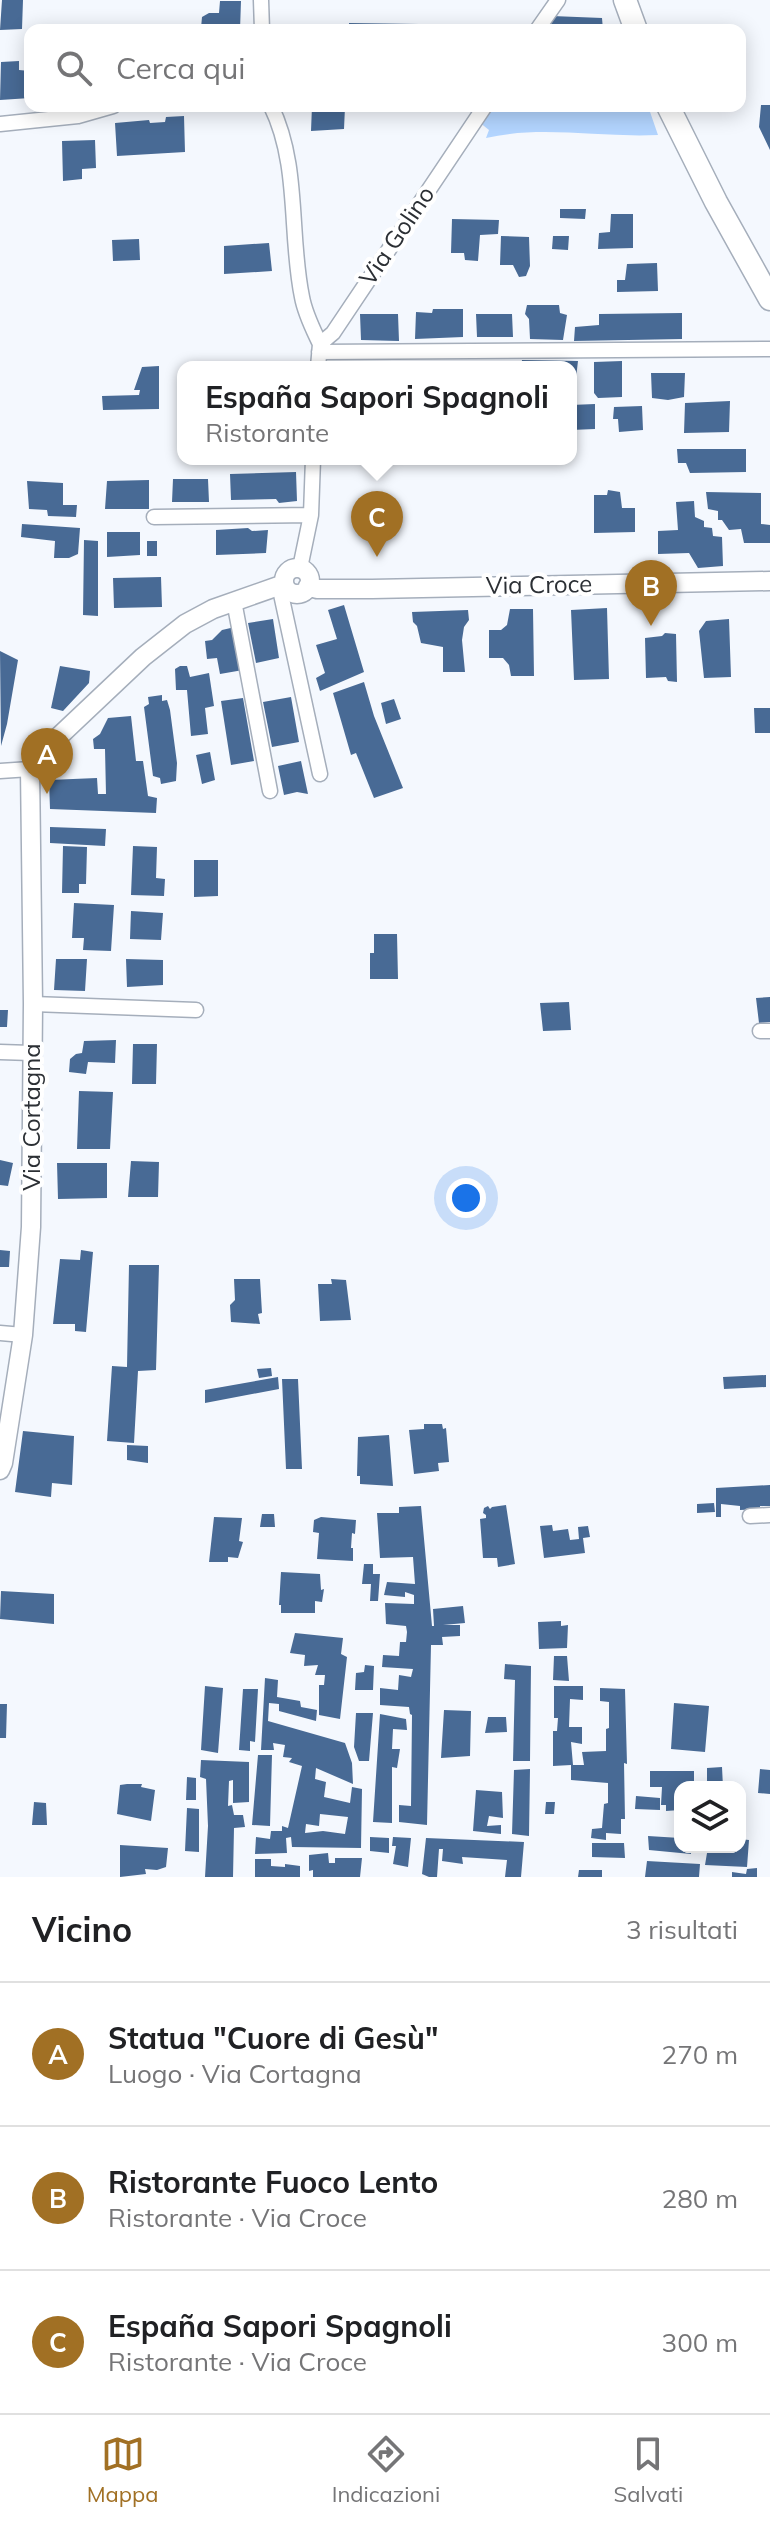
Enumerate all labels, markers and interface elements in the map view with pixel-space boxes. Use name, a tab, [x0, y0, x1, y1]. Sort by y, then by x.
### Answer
search box	[24, 24, 746, 112]
icon: search	[52, 46, 96, 90]
text: Cerca qui	[116, 49, 246, 87]
street label: Via Golino	[352, 180, 440, 291]
popup	[177, 361, 577, 465]
text: España Sapori Spagnoli	[205, 378, 549, 416]
text: Ristorante	[205, 416, 329, 449]
pin: C	[351, 491, 403, 557]
pin: B	[625, 560, 677, 626]
street label: Via Croce	[485, 568, 592, 600]
pin: A	[21, 728, 73, 794]
street label: Via Cortagna	[16, 1043, 46, 1191]
your location	[446, 1178, 486, 1218]
map controls	[674, 1781, 746, 1853]
button: layers	[674, 1781, 746, 1853]
text: Vicino	[32, 1908, 132, 1951]
text: 3 risultati	[626, 1913, 738, 1946]
text: Statua "Cuore di Gesù"	[108, 2019, 438, 2057]
text: A	[48, 2038, 68, 2071]
text: 270 m	[662, 2038, 738, 2071]
text: Luogo · Via Cortagna	[108, 2057, 362, 2090]
text: Ristorante Fuoco Lento	[108, 2163, 438, 2201]
text: B	[49, 2182, 67, 2215]
text: 280 m	[662, 2182, 738, 2215]
text: Ristorante · Via Croce	[108, 2201, 367, 2234]
text: España Sapori Spagnoli	[108, 2307, 452, 2345]
text: C	[49, 2326, 67, 2359]
text: 300 m	[662, 2326, 738, 2359]
text: Ristorante · Via Croce	[108, 2345, 367, 2378]
tab: Mappa	[87, 2432, 158, 2508]
tab: Indicazioni	[332, 2432, 440, 2508]
tab: Salvati	[614, 2432, 683, 2508]

